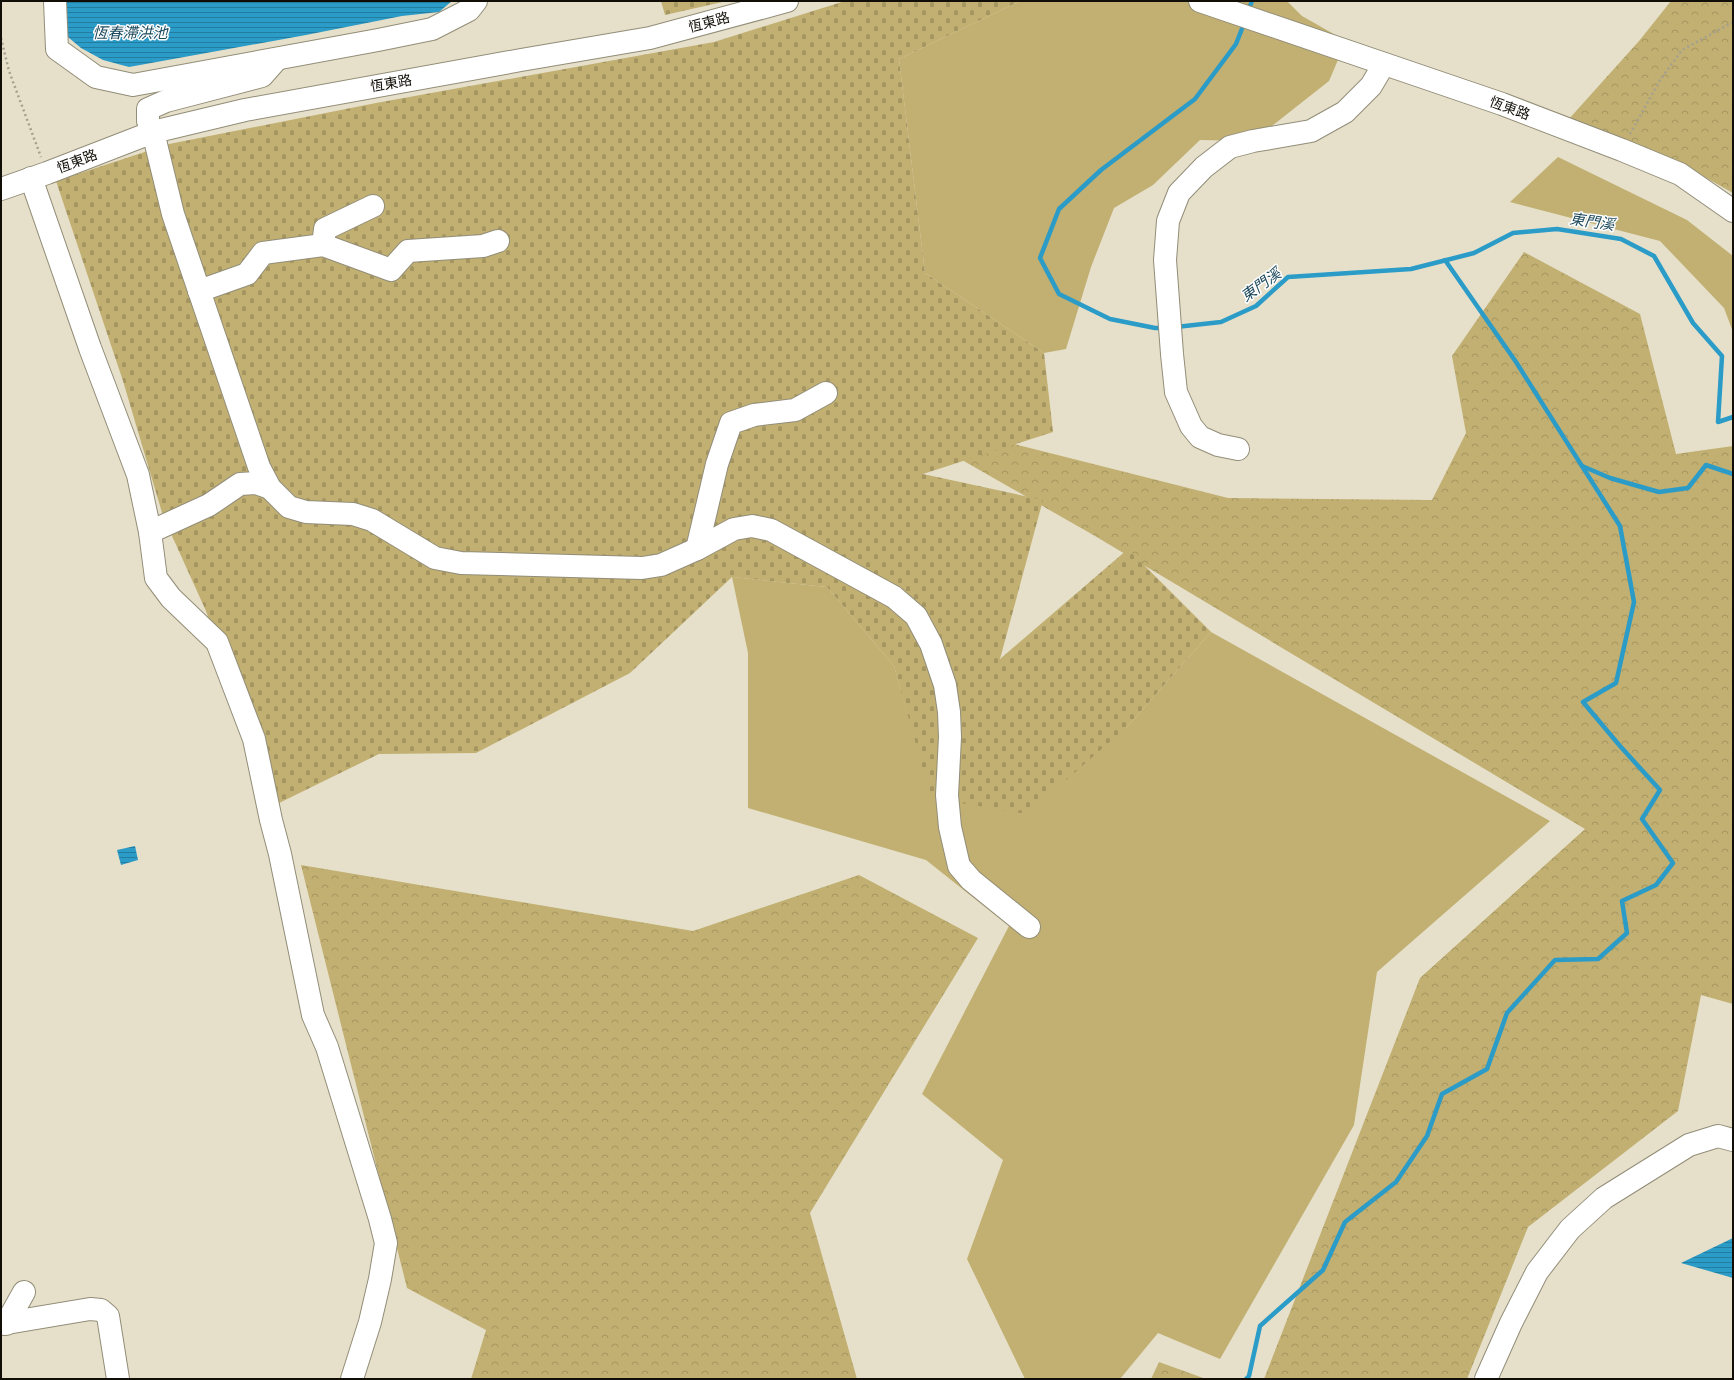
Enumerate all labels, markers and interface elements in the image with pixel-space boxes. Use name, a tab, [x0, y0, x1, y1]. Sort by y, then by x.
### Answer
street label: 恆東路	[686, 7, 732, 36]
water label: 恆春滯洪池	[92, 22, 169, 42]
street label: 恆東路	[369, 70, 413, 96]
street label: 恆東路	[1487, 91, 1533, 124]
street label: 恆東路	[54, 144, 100, 177]
water label: 東門溪	[1568, 208, 1618, 234]
water label: 東門溪	[1236, 262, 1286, 306]

